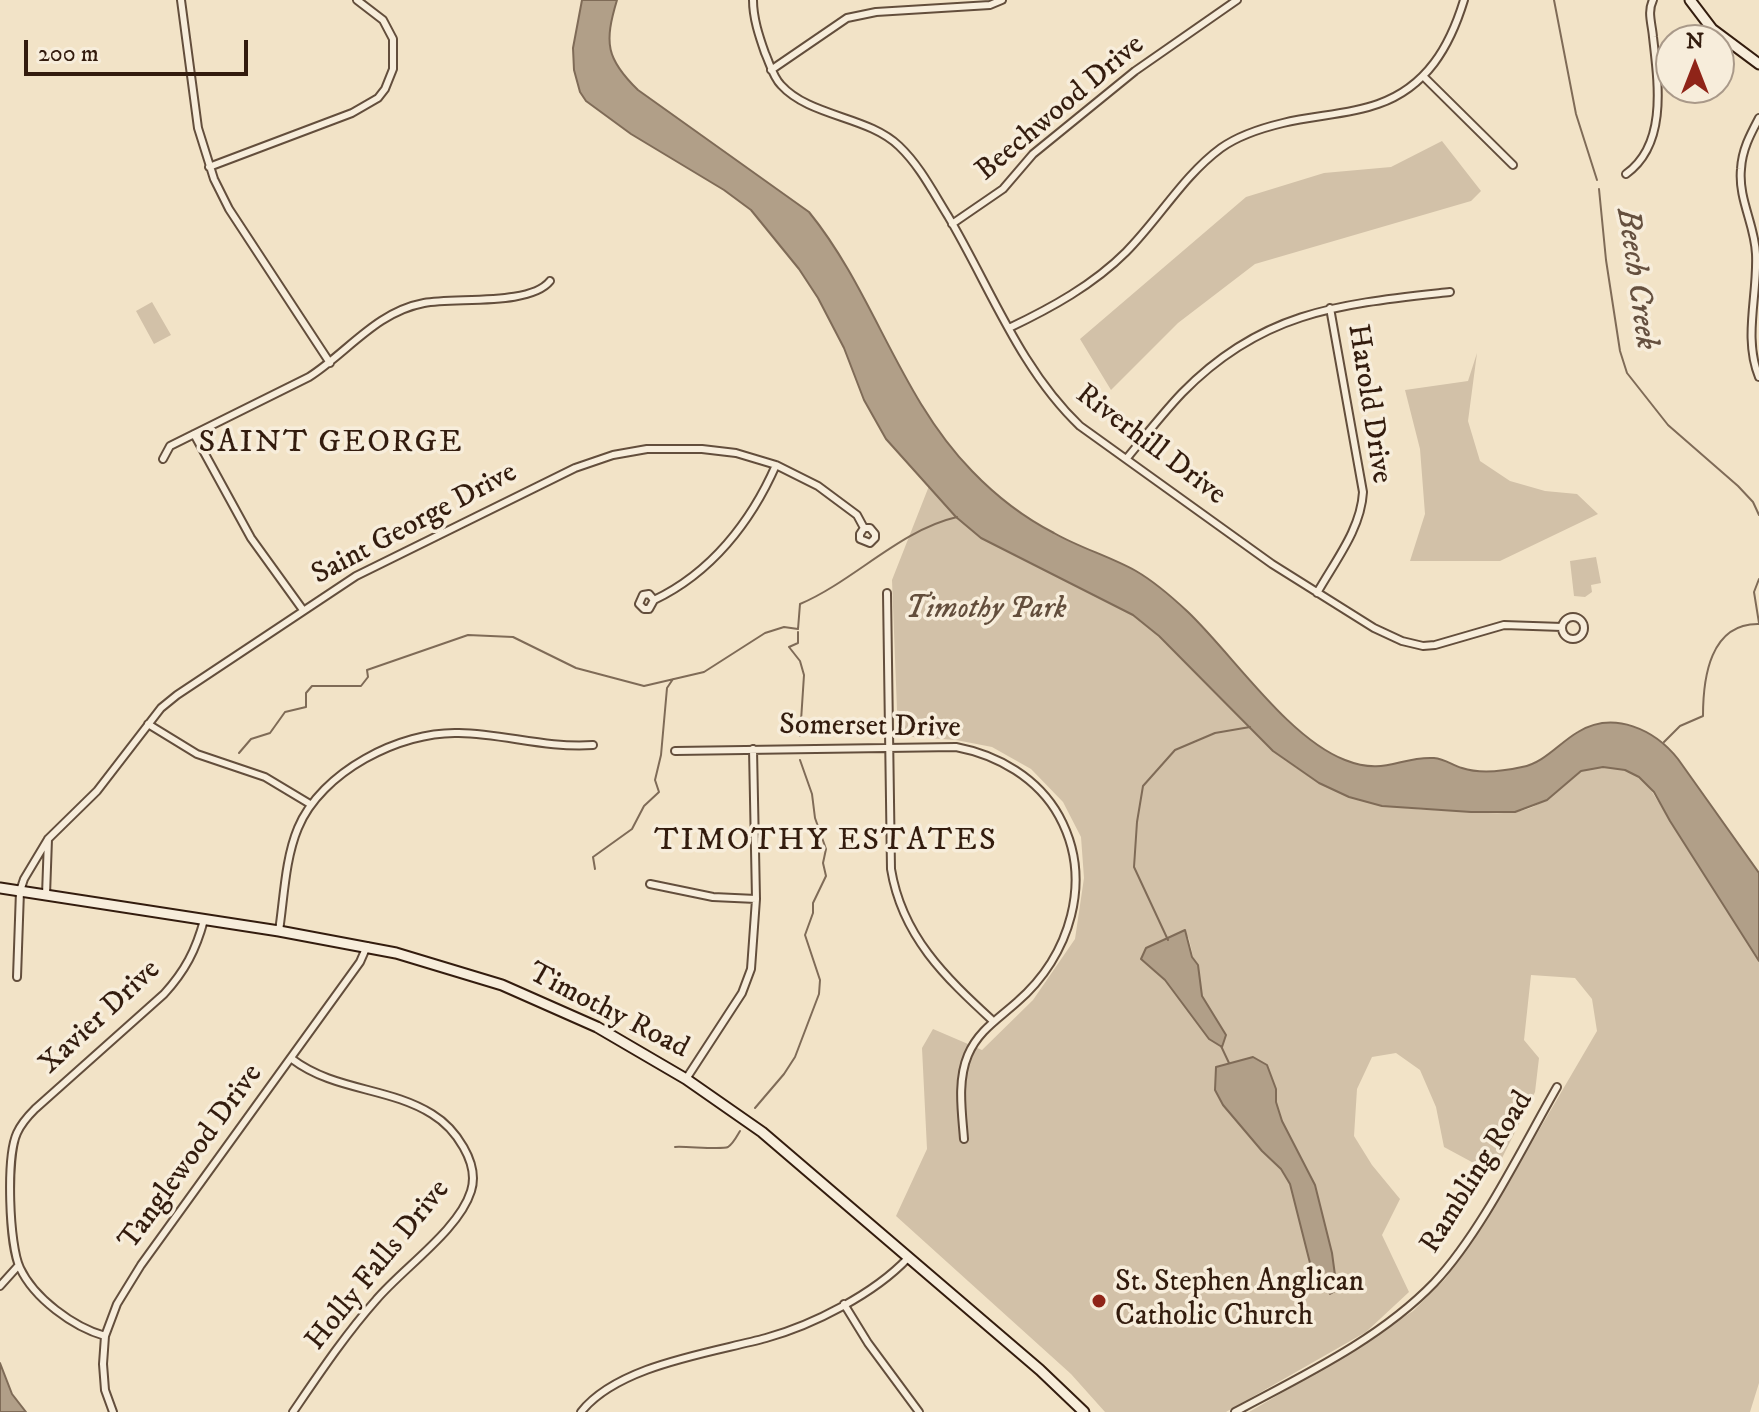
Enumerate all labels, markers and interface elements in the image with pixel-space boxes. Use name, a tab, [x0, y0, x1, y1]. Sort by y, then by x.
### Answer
scale bar	[28, 24, 252, 74]
north arrow	[1655, 24, 1735, 104]
street label: Beechwood Drive	[969, 28, 1153, 190]
text: N	[1686, 28, 1704, 55]
text: 200 m	[38, 39, 99, 69]
water label: Beech Creek	[1606, 206, 1664, 352]
street label: Harold Drive	[1338, 322, 1398, 486]
street label: Riverhill Drive	[1068, 378, 1232, 514]
district label: SAINT GEORGE	[198, 425, 464, 463]
street label: Saint George Drive	[306, 456, 524, 594]
park label: Timothy Park	[905, 593, 1067, 629]
street label: Somerset Drive	[779, 708, 961, 748]
district label: TIMOTHY ESTATES	[654, 823, 998, 861]
street label: Xavier Drive	[33, 953, 169, 1083]
street label: Timothy Road	[522, 956, 694, 1068]
street label: Tanglewood Drive	[113, 1058, 271, 1258]
street label: Rambling Road	[1414, 1085, 1542, 1261]
street label: Holly Falls Drive	[299, 1173, 459, 1359]
place label: St. Stephen Anglican Catholic Church	[1115, 1266, 1364, 1336]
marker: St. Stephen Anglican Catholic Church	[1090, 1292, 1108, 1310]

